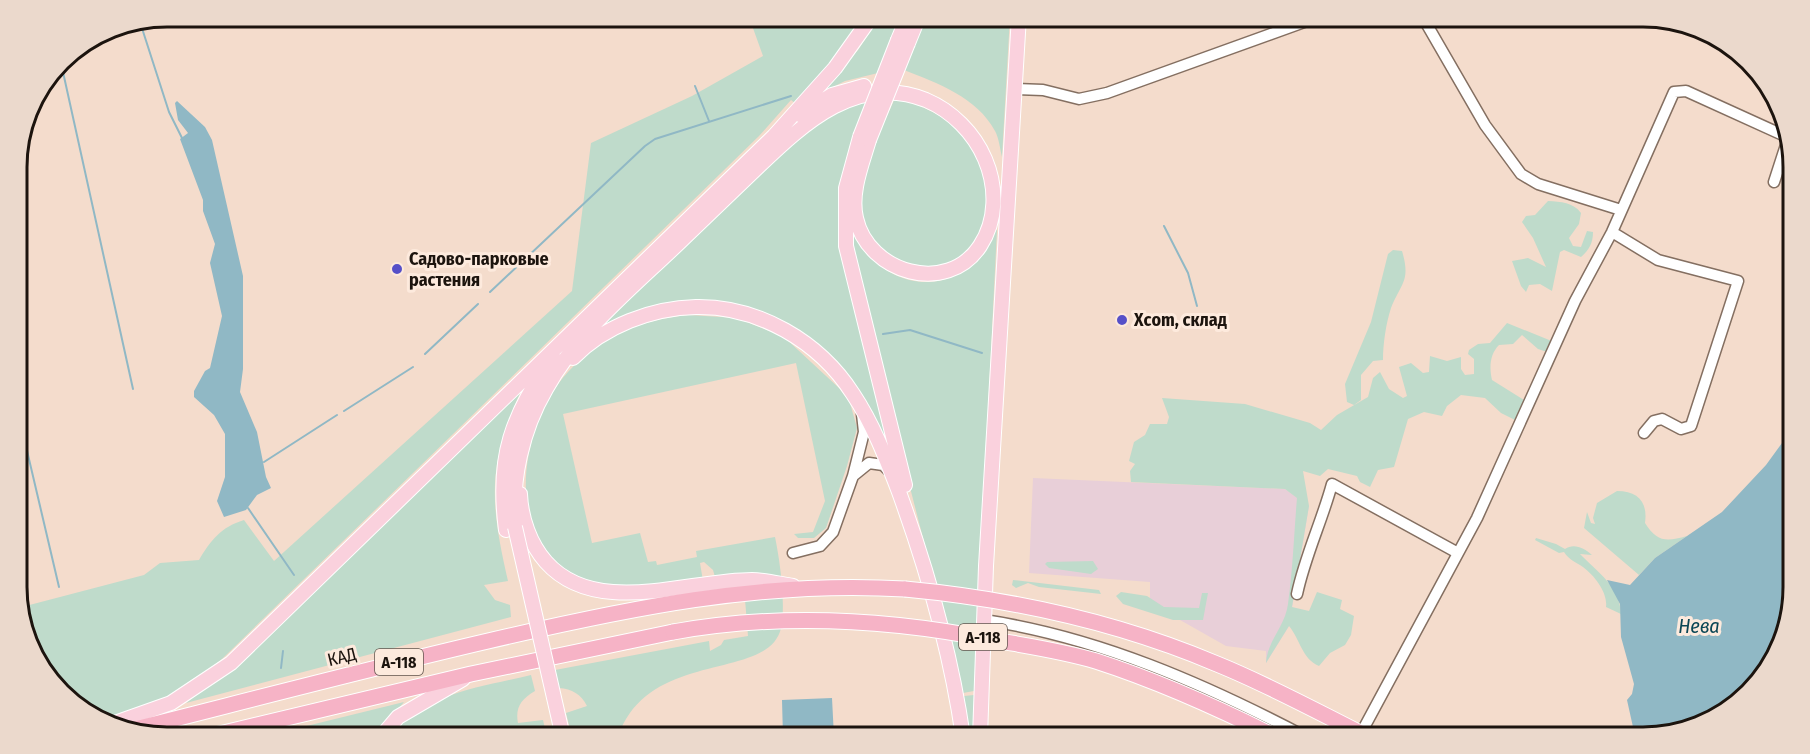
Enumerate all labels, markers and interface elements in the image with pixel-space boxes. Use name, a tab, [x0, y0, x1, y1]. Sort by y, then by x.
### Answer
place label: Садово-парковые растения	[409, 248, 549, 291]
marker: Садово-парковые растения	[390, 262, 404, 276]
place label: Xсom, склад	[1133, 309, 1227, 331]
marker: Xсom, склад	[1115, 313, 1129, 327]
water label: Нева	[1678, 614, 1720, 638]
road number: А-118	[959, 624, 1007, 650]
street label: КАД	[325, 643, 359, 671]
road number: А-118	[375, 649, 423, 675]

